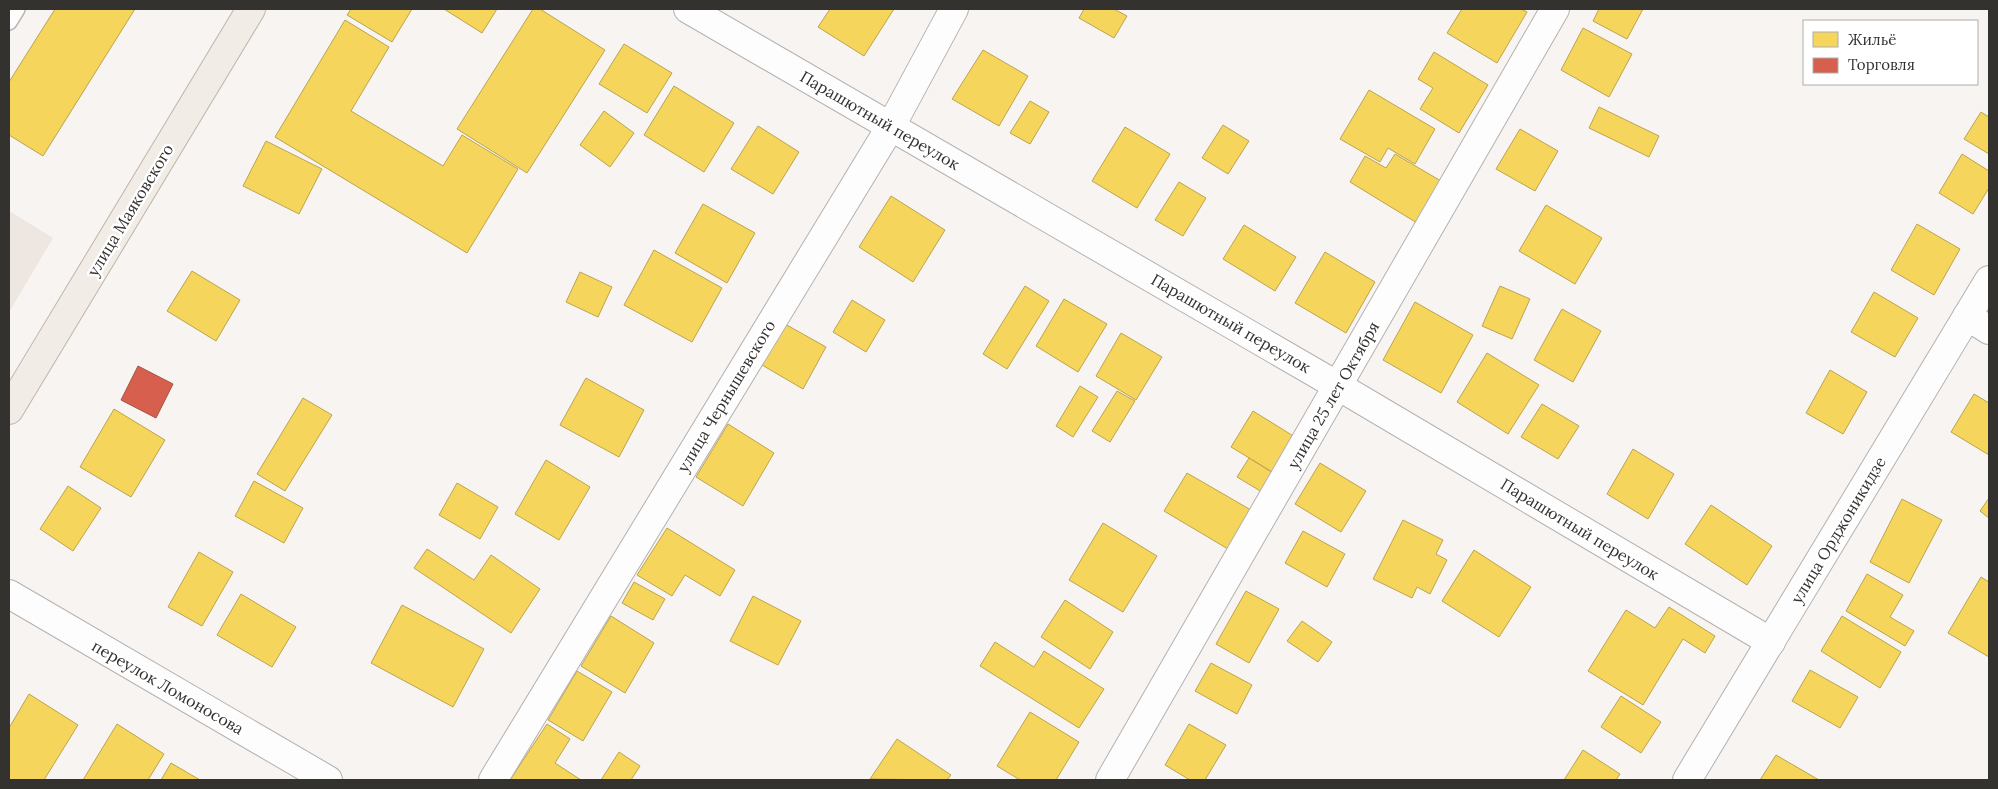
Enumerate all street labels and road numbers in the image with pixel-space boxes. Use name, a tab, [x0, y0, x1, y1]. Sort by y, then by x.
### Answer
street label: Парашютный переулок	[797, 66, 964, 174]
street label: улица Маяковского	[83, 140, 177, 280]
street label: Парашютный переулок	[1148, 269, 1315, 377]
street label: улица Чернышевского	[673, 316, 779, 476]
street label: улица 25 лет Октября	[1283, 318, 1383, 472]
street label: улица Орджоникидзе	[1786, 453, 1890, 607]
street label: Парашютный переулок	[1497, 474, 1663, 584]
street label: переулок Ломоносова	[89, 635, 247, 739]

